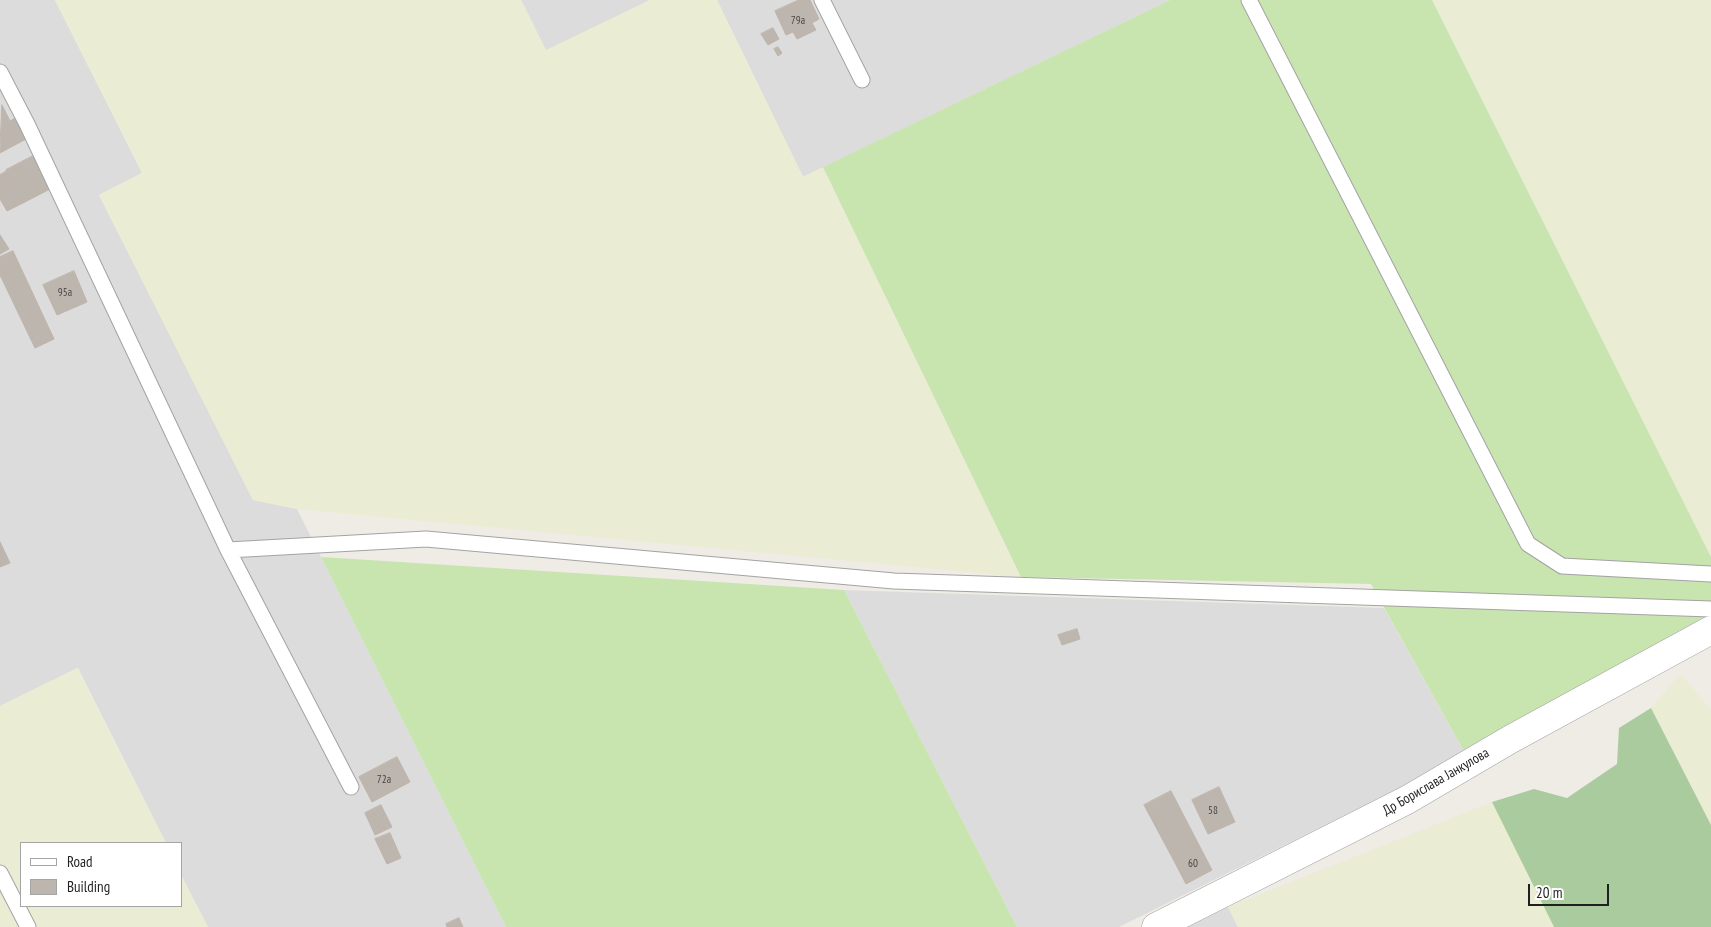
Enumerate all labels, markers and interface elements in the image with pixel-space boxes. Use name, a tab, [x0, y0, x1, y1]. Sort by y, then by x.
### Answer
house number: 79a	[791, 14, 805, 28]
house number: 95a	[58, 286, 72, 300]
street label: Др Борислава Јанкулова	[1380, 745, 1492, 819]
house number: 72a	[377, 773, 391, 787]
house number: 58	[1208, 804, 1218, 818]
legend	[20, 842, 182, 907]
text: Road	[67, 852, 93, 871]
house number: 60	[1188, 857, 1198, 871]
scale bar	[1531, 874, 1612, 906]
text: Building	[67, 877, 110, 896]
text: 20 m	[1536, 883, 1562, 902]

